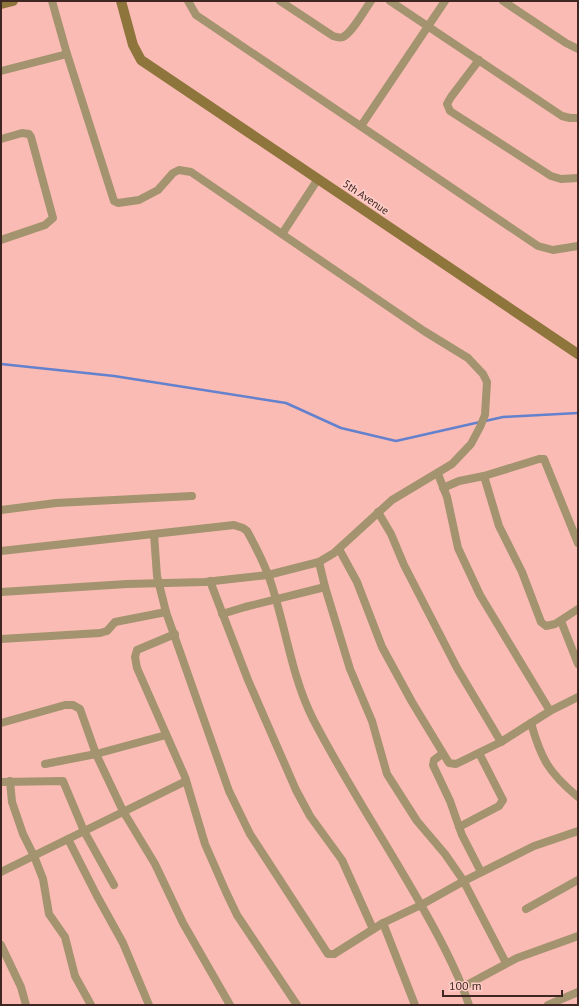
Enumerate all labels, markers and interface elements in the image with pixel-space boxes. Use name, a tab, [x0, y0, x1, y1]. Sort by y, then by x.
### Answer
street label: 5th Avenue	[340, 176, 392, 218]
scale bar	[443, 972, 562, 998]
text: 100 m	[449, 978, 482, 993]

